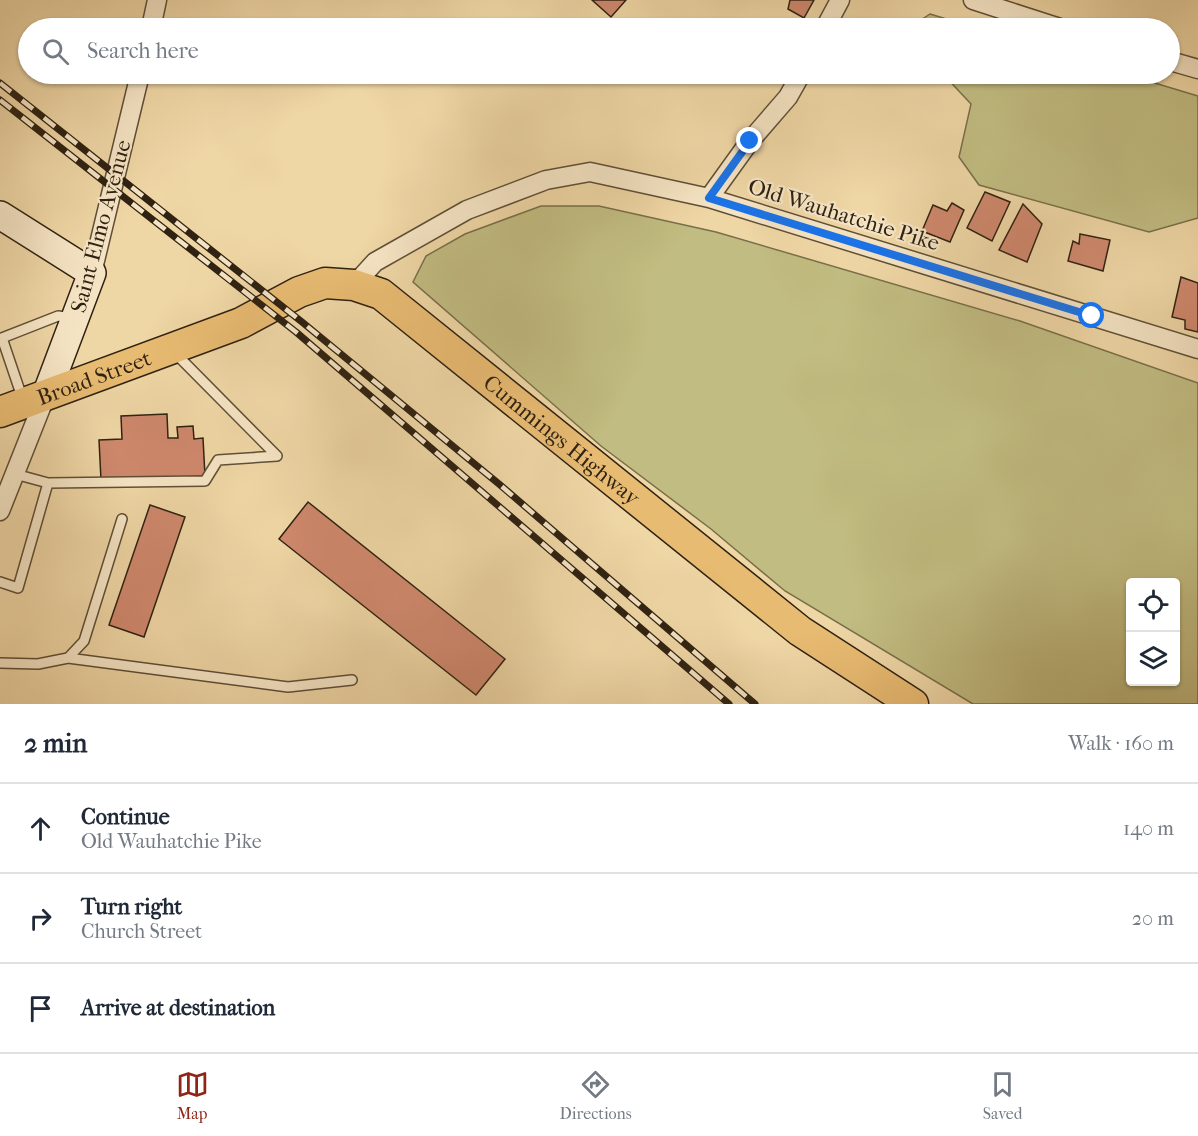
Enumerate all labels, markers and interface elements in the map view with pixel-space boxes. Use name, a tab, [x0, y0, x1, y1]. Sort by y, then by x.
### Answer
search box	[18, 18, 1180, 84]
icon: search	[39, 35, 72, 68]
text: Search here	[87, 38, 199, 64]
route end	[736, 127, 762, 153]
street label: Saint Elmo Avenue	[65, 137, 137, 316]
street label: Old Wauhatchie Pike	[745, 173, 943, 256]
route start	[1078, 302, 1104, 328]
street label: Broad Street	[34, 345, 155, 411]
street label: Cummings Highway	[478, 370, 646, 512]
map controls	[1126, 578, 1180, 686]
button: locate	[1126, 578, 1180, 632]
button: layers	[1126, 632, 1180, 686]
text: 2 min	[24, 728, 87, 759]
text: Walk · 160 m	[1068, 732, 1174, 755]
text: Continue	[81, 804, 170, 830]
icon: ahead	[24, 812, 57, 845]
text: 140 m	[1123, 817, 1174, 840]
text: Old Wauhatchie Pike	[81, 830, 262, 853]
text: Turn right	[81, 894, 182, 920]
icon: right	[24, 902, 57, 935]
text: 20 m	[1132, 907, 1174, 930]
text: Church Street	[81, 920, 202, 943]
icon: arrive	[24, 992, 57, 1025]
text: Arrive at destination	[81, 995, 275, 1021]
tab: Map	[176, 1068, 209, 1123]
tab: Directions	[560, 1068, 632, 1123]
tab: Saved	[983, 1068, 1022, 1123]

